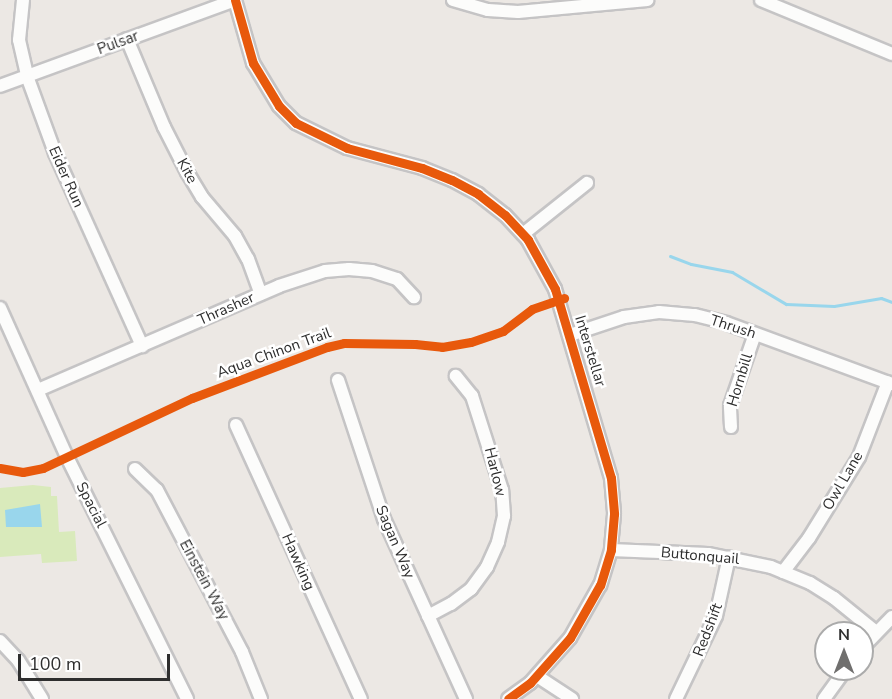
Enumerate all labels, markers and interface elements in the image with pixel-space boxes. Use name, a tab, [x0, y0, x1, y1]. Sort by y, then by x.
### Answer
street label: Pulsar	[95, 27, 141, 59]
street label: Eider Run	[45, 144, 87, 210]
street label: Kite	[173, 155, 201, 187]
street label: Thrasher	[195, 289, 257, 329]
street label: Thrush	[708, 311, 758, 343]
street label: Interstellar	[571, 313, 609, 389]
street label: Aqua Chinon Trail	[214, 324, 334, 382]
street label: Hornbill	[723, 351, 757, 409]
street label: Harlow	[480, 446, 510, 498]
street label: Owl Lane	[819, 448, 867, 514]
street label: Spacial	[72, 479, 110, 531]
street label: Sagan Way	[372, 503, 418, 581]
street label: Hawking	[278, 531, 318, 593]
street label: Einstein Way	[175, 537, 233, 623]
street label: Buttonquail	[660, 544, 740, 568]
street label: Redshift	[690, 601, 726, 659]
north arrow	[814, 621, 874, 681]
text: N	[838, 624, 850, 646]
scale bar	[21, 642, 172, 680]
text: 100 m	[29, 652, 81, 676]

